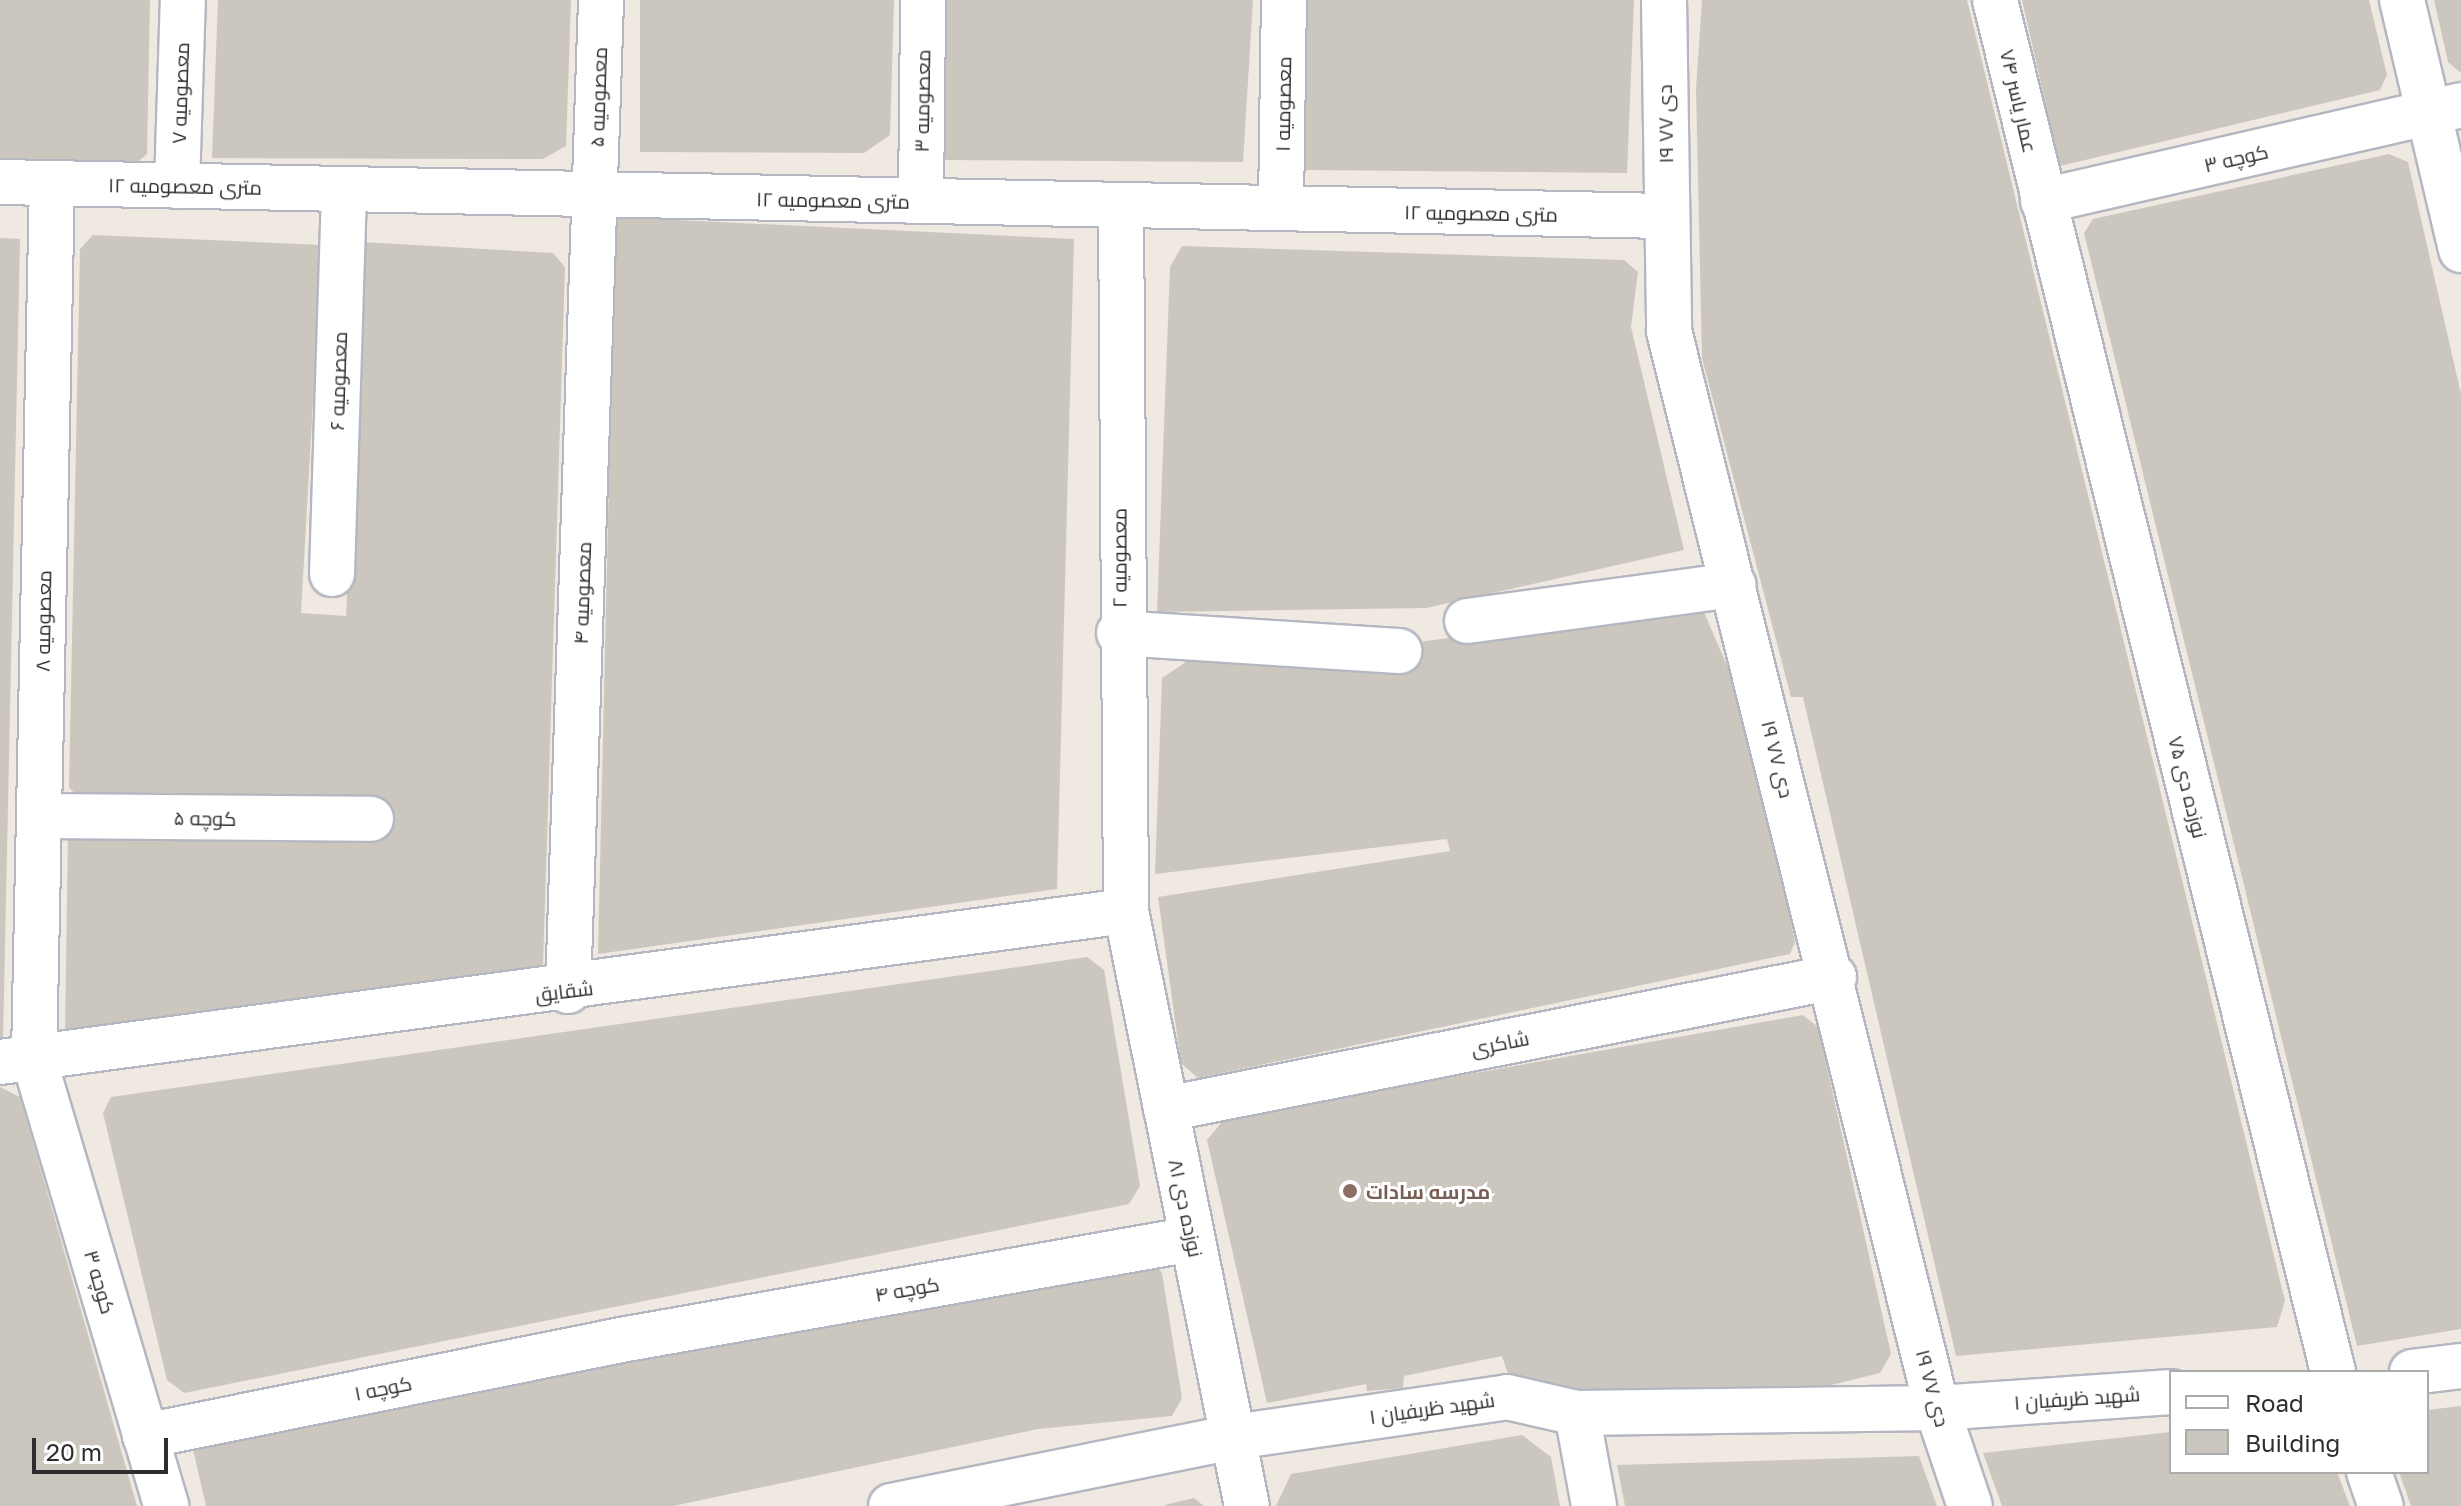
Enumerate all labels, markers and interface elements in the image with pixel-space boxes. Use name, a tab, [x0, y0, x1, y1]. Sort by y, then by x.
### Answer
street label: معصومیه ۷	[166, 42, 194, 144]
street label: معصومیه ۵	[584, 46, 612, 148]
street label: عمار یاسر ۷۴	[1995, 47, 2043, 155]
street label: معصومیه ۳	[909, 49, 935, 153]
street label: معصومیه ۱	[1270, 56, 1296, 152]
street label: ۱۹ دی ۷۷	[1652, 84, 1678, 164]
street label: کوچه ۳	[2202, 139, 2270, 177]
street label: ۱۲ متری معصومیه	[108, 173, 262, 199]
street label: ۱۲ متری معصومیه	[756, 187, 910, 213]
street label: ۱۲ متری معصومیه	[1404, 200, 1558, 226]
street label: معصومیه ۶	[324, 331, 352, 431]
street label: معصومیه ۲	[1107, 508, 1131, 608]
street label: معصومیه ۴	[568, 541, 596, 645]
street label: معصومیه ۸	[30, 570, 56, 672]
street label: ۱۹ دی ۷۷	[1757, 718, 1799, 800]
street label: نوزده دی ۷۵	[2164, 733, 2212, 841]
street label: کوچه ۵	[173, 805, 237, 831]
street label: شقایق	[534, 976, 594, 1006]
street label: شاکری	[1469, 1026, 1531, 1060]
street label: نوزده دی ۸۱	[1164, 1157, 1208, 1259]
place label: مدرسه سادات	[1366, 1179, 1490, 1203]
marker: مدرسه سادات	[1341, 1182, 1359, 1200]
street label: کوچه ۳	[79, 1247, 121, 1317]
street label: کوچه ۴	[873, 1272, 941, 1306]
street label: ۱۹ دی ۷۷	[1911, 1347, 1955, 1429]
legend	[2169, 1370, 2429, 1474]
street label: کوچه ۱	[352, 1371, 414, 1405]
street label: شهید ظریفیان ۱	[2013, 1382, 2141, 1414]
street label: شهید ظریفیان ۱	[1368, 1387, 1496, 1429]
text: Road	[2245, 1388, 2304, 1417]
scale bar	[36, 1422, 172, 1472]
text: Building	[2245, 1428, 2340, 1457]
text: 20 m	[46, 1437, 102, 1466]

